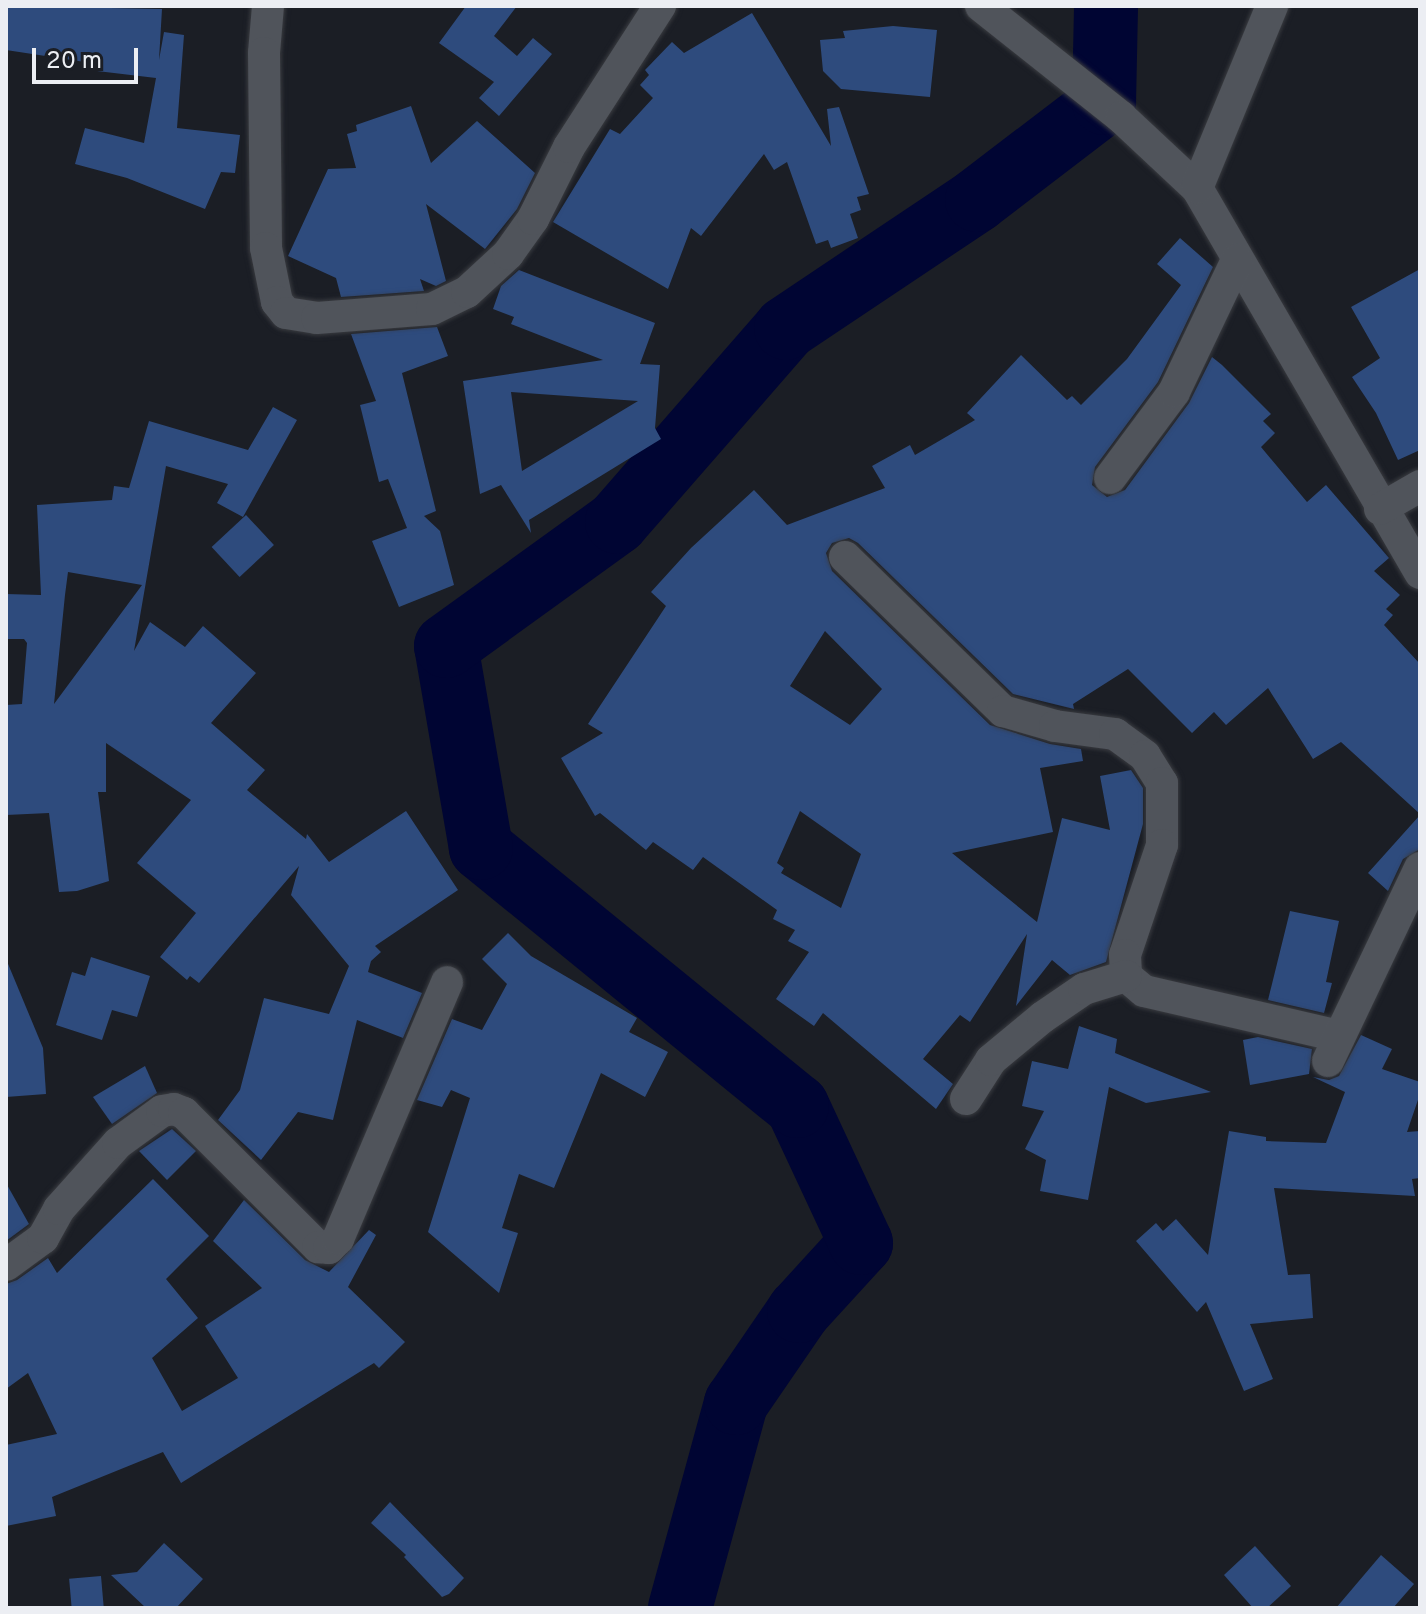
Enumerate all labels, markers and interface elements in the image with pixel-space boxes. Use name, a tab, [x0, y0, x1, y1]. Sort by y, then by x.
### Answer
scale bar	[36, 32, 142, 82]
text: 20 m	[46, 47, 102, 77]

